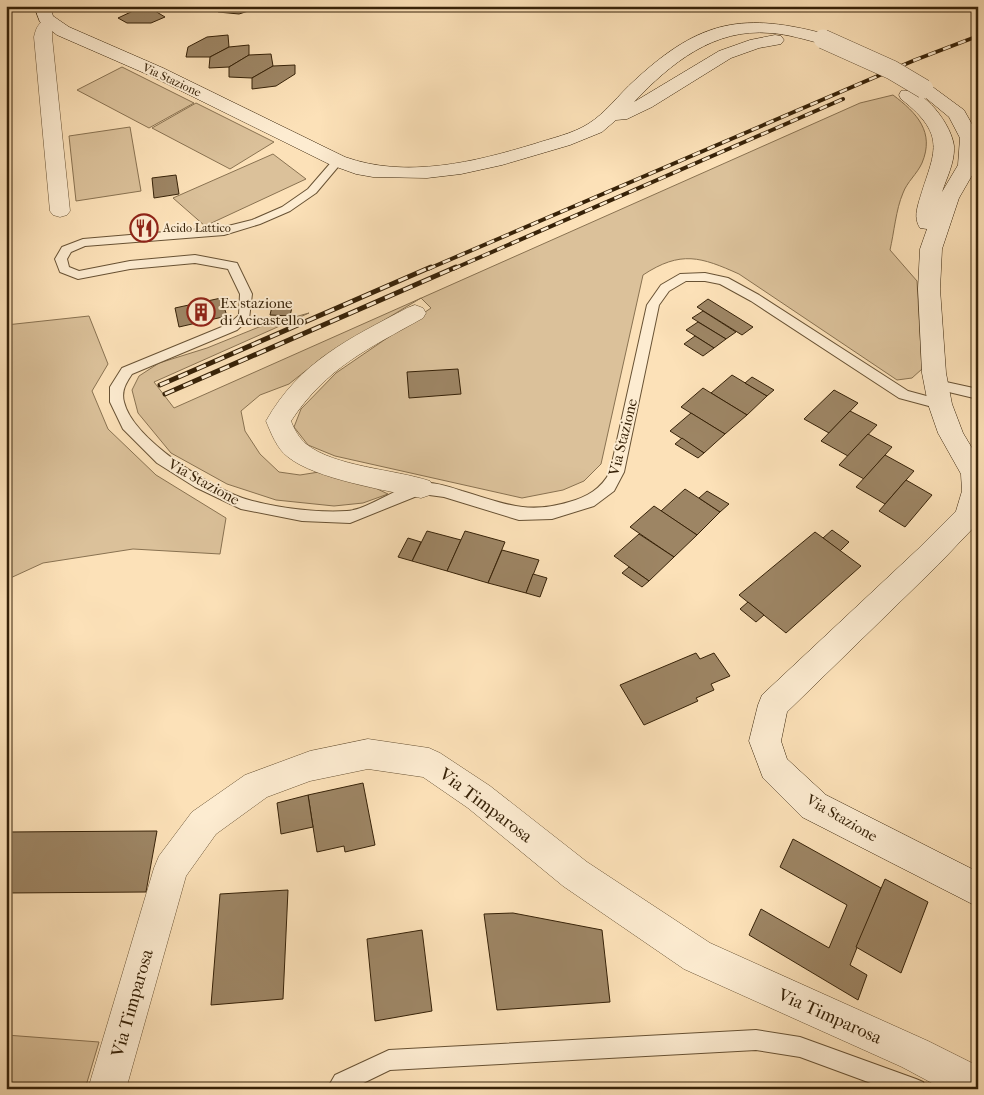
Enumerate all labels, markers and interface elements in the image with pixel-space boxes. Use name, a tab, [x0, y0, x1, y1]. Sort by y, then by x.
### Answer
street label: Via Stazione	[140, 60, 204, 100]
restaurant icon: Acido Lattico	[129, 213, 159, 243]
place label: Acido Lattico	[162, 221, 231, 235]
place label: Ex stazione di Acicastello	[220, 294, 304, 329]
building icon: Ex stazione di Acicastello	[186, 297, 216, 327]
street label: Via Stazione	[604, 396, 641, 478]
street label: Via Stazione	[164, 455, 243, 509]
street label: Via Timparosa	[434, 763, 537, 848]
street label: Via Stazione	[802, 790, 881, 846]
street label: Via Timparosa	[107, 946, 158, 1060]
street label: Via Timparosa	[774, 984, 885, 1049]

